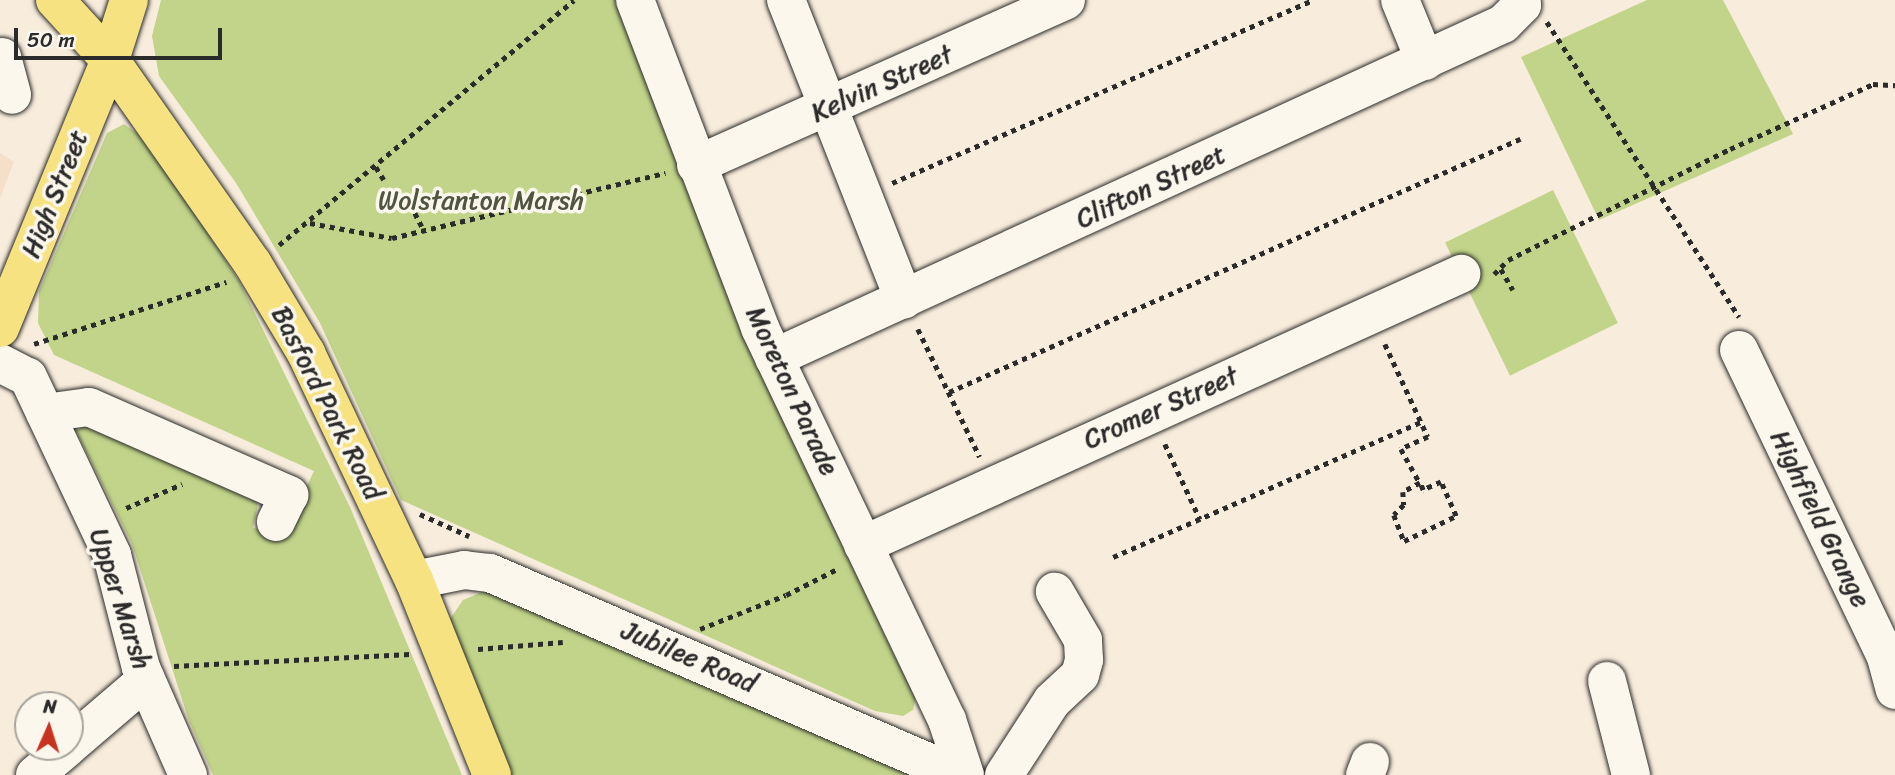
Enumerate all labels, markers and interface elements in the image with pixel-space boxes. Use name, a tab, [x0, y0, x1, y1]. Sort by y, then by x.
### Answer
scale bar	[18, 14, 226, 58]
text: 50 m	[27, 21, 75, 59]
street label: Kelvin Street	[806, 39, 958, 129]
street label: High Street	[15, 126, 95, 262]
street label: Clifton Street	[1071, 139, 1231, 235]
park label: Wolstanton Marsh	[378, 185, 584, 217]
street label: Basford Park Road	[265, 301, 389, 505]
street label: Moreton Parade	[739, 302, 845, 480]
street label: Cromer Street	[1079, 360, 1243, 456]
street label: Highfield Grange	[1764, 425, 1876, 613]
street label: Upper Marsh	[83, 525, 157, 673]
street label: Jubilee Road	[617, 615, 761, 699]
text: N	[43, 690, 57, 723]
north arrow	[14, 691, 84, 761]

